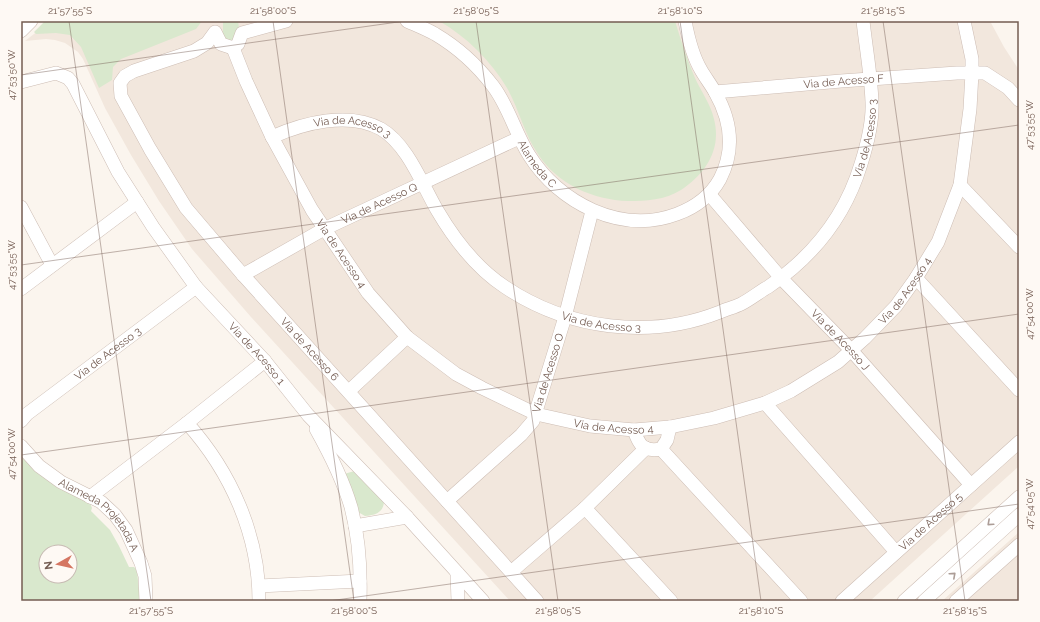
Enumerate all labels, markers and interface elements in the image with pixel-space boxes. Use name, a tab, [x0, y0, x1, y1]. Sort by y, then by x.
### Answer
text: 21°57'55"S	[48, 5, 92, 16]
text: 21°58'00"S	[250, 5, 296, 16]
text: 21°58'05"S	[453, 5, 499, 16]
text: 21°58'10"S	[658, 5, 702, 16]
text: 21°58'15"S	[861, 5, 905, 16]
text: 47°53'50"W	[6, 49, 17, 100]
street label: Via de Acesso F	[803, 72, 885, 91]
street label: Via de Acesso 3	[851, 99, 879, 180]
text: 47°53'55"W	[1024, 99, 1035, 150]
street label: Via de Acesso 3	[313, 114, 394, 141]
street label: Alameda C	[515, 138, 559, 191]
street label: Via de Acesso Q	[339, 180, 419, 227]
street label: Via de Acesso 4	[313, 217, 369, 291]
text: 47°53'55"W	[6, 239, 17, 290]
street label: Via de Acesso 4	[876, 255, 934, 327]
text: 47°54'00"W	[1024, 288, 1035, 340]
street label: Via de Acesso J	[808, 307, 872, 373]
street label: Via de Acesso 3	[560, 309, 641, 334]
street label: Via de Acesso 6	[277, 315, 342, 384]
street label: Via de Acesso 1	[225, 320, 288, 388]
street label: Via de Acesso 3	[72, 325, 144, 383]
street label: Via de Acesso O	[530, 332, 567, 414]
street label: Via de Acesso 4	[572, 417, 654, 437]
text: 47°54'00"W	[6, 428, 17, 480]
street label: Alameda Projetada A	[56, 476, 141, 554]
text: 47°54'05"W	[1024, 478, 1035, 529]
street label: Via de Acesso 5	[897, 490, 965, 553]
one-way arrow	[987, 518, 995, 526]
north arrow	[38, 544, 78, 584]
text: N	[42, 560, 56, 570]
one-way arrow	[948, 572, 956, 580]
text: 21°57'55"S	[129, 605, 173, 616]
text: 21°58'00"S	[331, 605, 377, 616]
text: 21°58'05"S	[535, 605, 581, 616]
text: 21°58'10"S	[739, 605, 783, 616]
text: 21°58'15"S	[943, 605, 987, 616]

